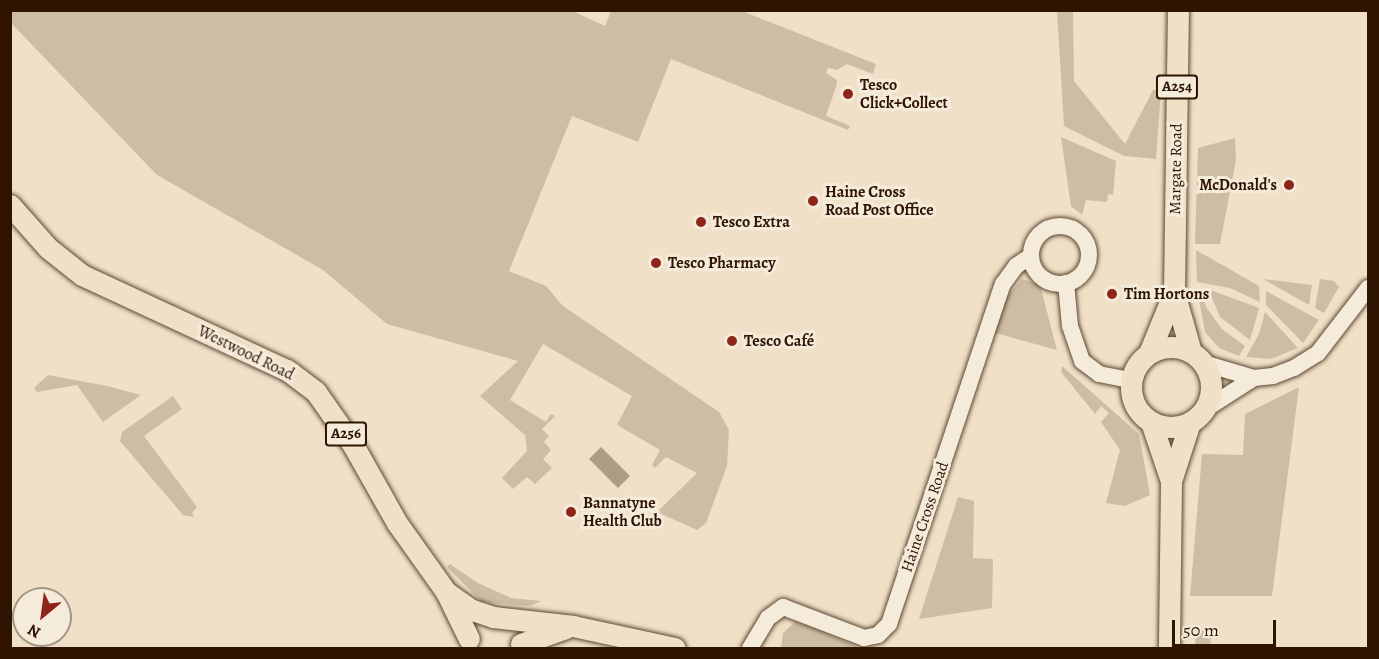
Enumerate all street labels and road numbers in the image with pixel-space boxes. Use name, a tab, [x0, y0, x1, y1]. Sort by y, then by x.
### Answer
road number: A254	[1154, 75, 1200, 99]
street label: Margate Road	[1166, 123, 1186, 215]
street label: Westwood Road	[195, 321, 297, 385]
road number: A256	[324, 422, 368, 446]
street label: Haine Cross Road	[897, 459, 953, 575]

